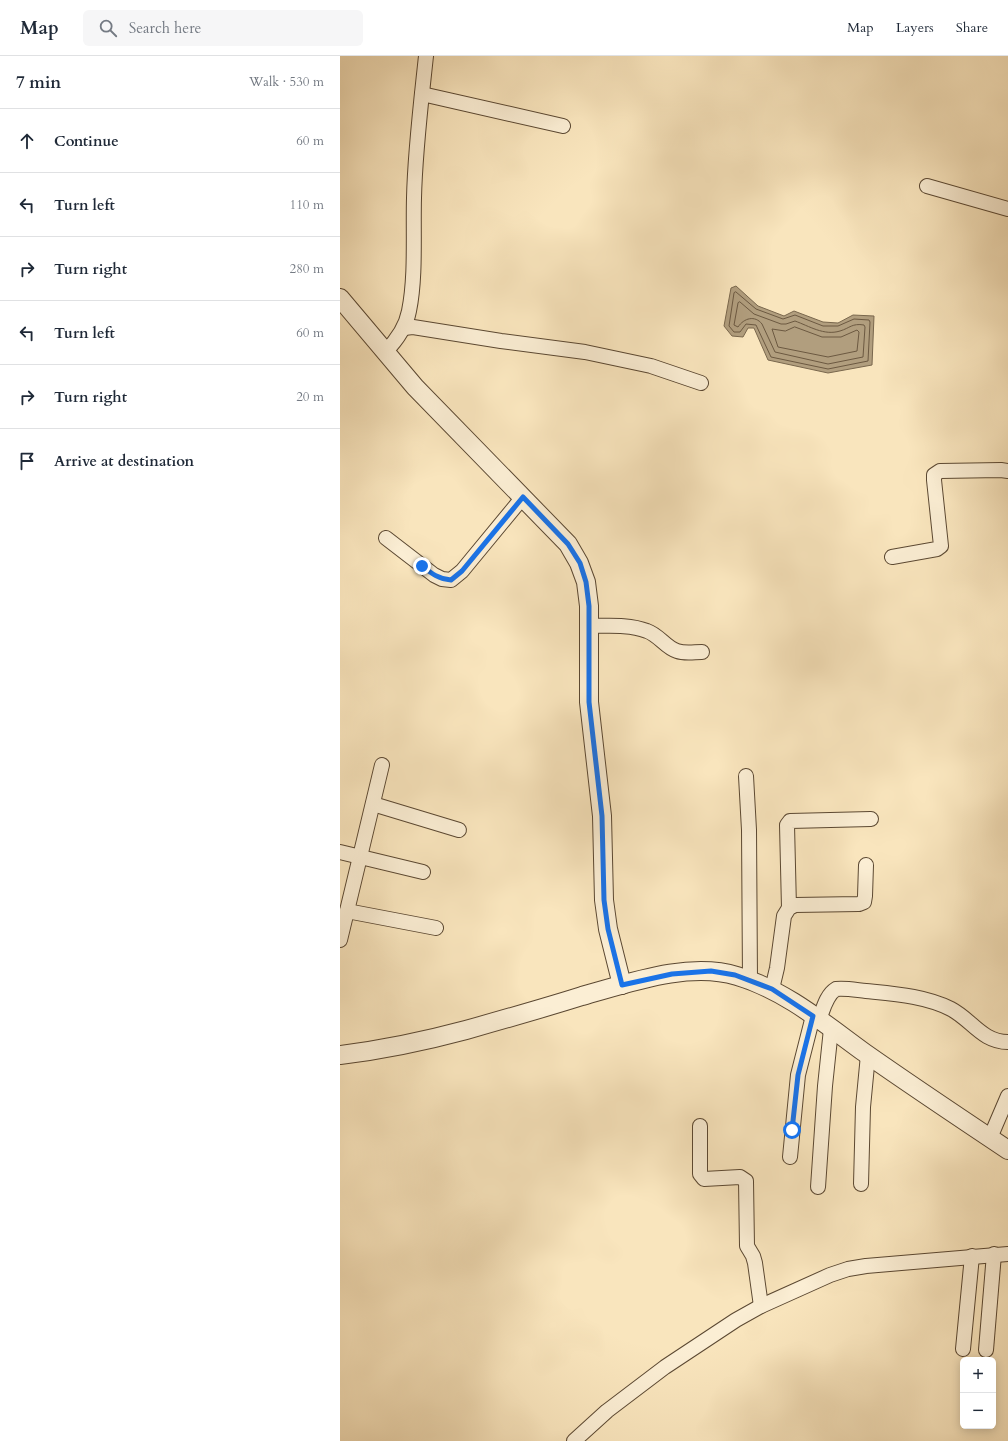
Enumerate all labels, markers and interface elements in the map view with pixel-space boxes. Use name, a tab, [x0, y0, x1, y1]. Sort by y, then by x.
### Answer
search box	[83, 10, 363, 46]
text: Map	[20, 15, 59, 41]
icon: search	[97, 17, 119, 39]
text: Search here	[129, 18, 201, 38]
text: Map	[847, 18, 874, 37]
text: Layers	[896, 18, 934, 37]
text: Share	[956, 18, 988, 37]
text: 7 min	[16, 71, 61, 94]
text: Walk · 530 m	[249, 73, 324, 91]
icon: ahead	[16, 130, 38, 152]
text: Continue	[54, 131, 119, 151]
text: 60 m	[296, 132, 324, 150]
icon: left	[16, 194, 38, 216]
text: Turn left	[54, 195, 115, 215]
text: 110 m	[290, 196, 324, 214]
icon: right	[16, 258, 38, 280]
text: Turn right	[54, 259, 127, 279]
text: 280 m	[290, 260, 324, 278]
icon: left	[16, 322, 38, 344]
text: Turn left	[54, 323, 115, 343]
text: 60 m	[296, 324, 324, 342]
icon: right	[16, 386, 38, 408]
text: Turn right	[54, 387, 127, 407]
text: 20 m	[296, 388, 324, 406]
icon: arrive	[16, 450, 38, 472]
text: Arrive at destination	[54, 451, 194, 471]
route end	[413, 557, 431, 575]
route start	[783, 1121, 801, 1139]
map controls	[960, 1357, 996, 1429]
button: +	[960, 1357, 996, 1393]
button: −	[960, 1393, 996, 1429]

